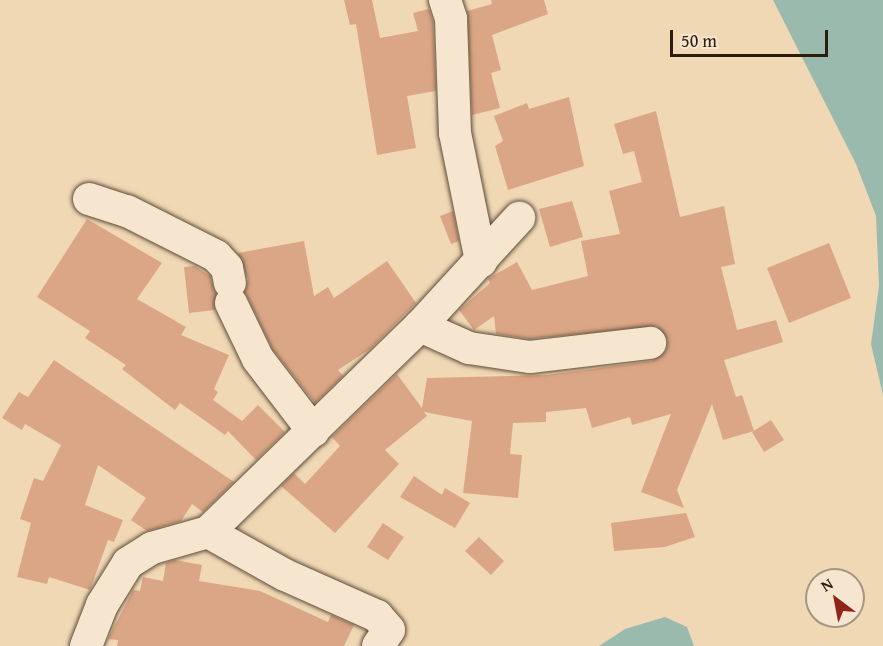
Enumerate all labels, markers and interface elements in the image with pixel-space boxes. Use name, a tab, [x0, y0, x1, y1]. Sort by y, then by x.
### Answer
scale bar	[673, 18, 830, 56]
text: 50 m	[681, 27, 717, 54]
north arrow	[805, 568, 865, 628]
text: N	[816, 571, 837, 597]

